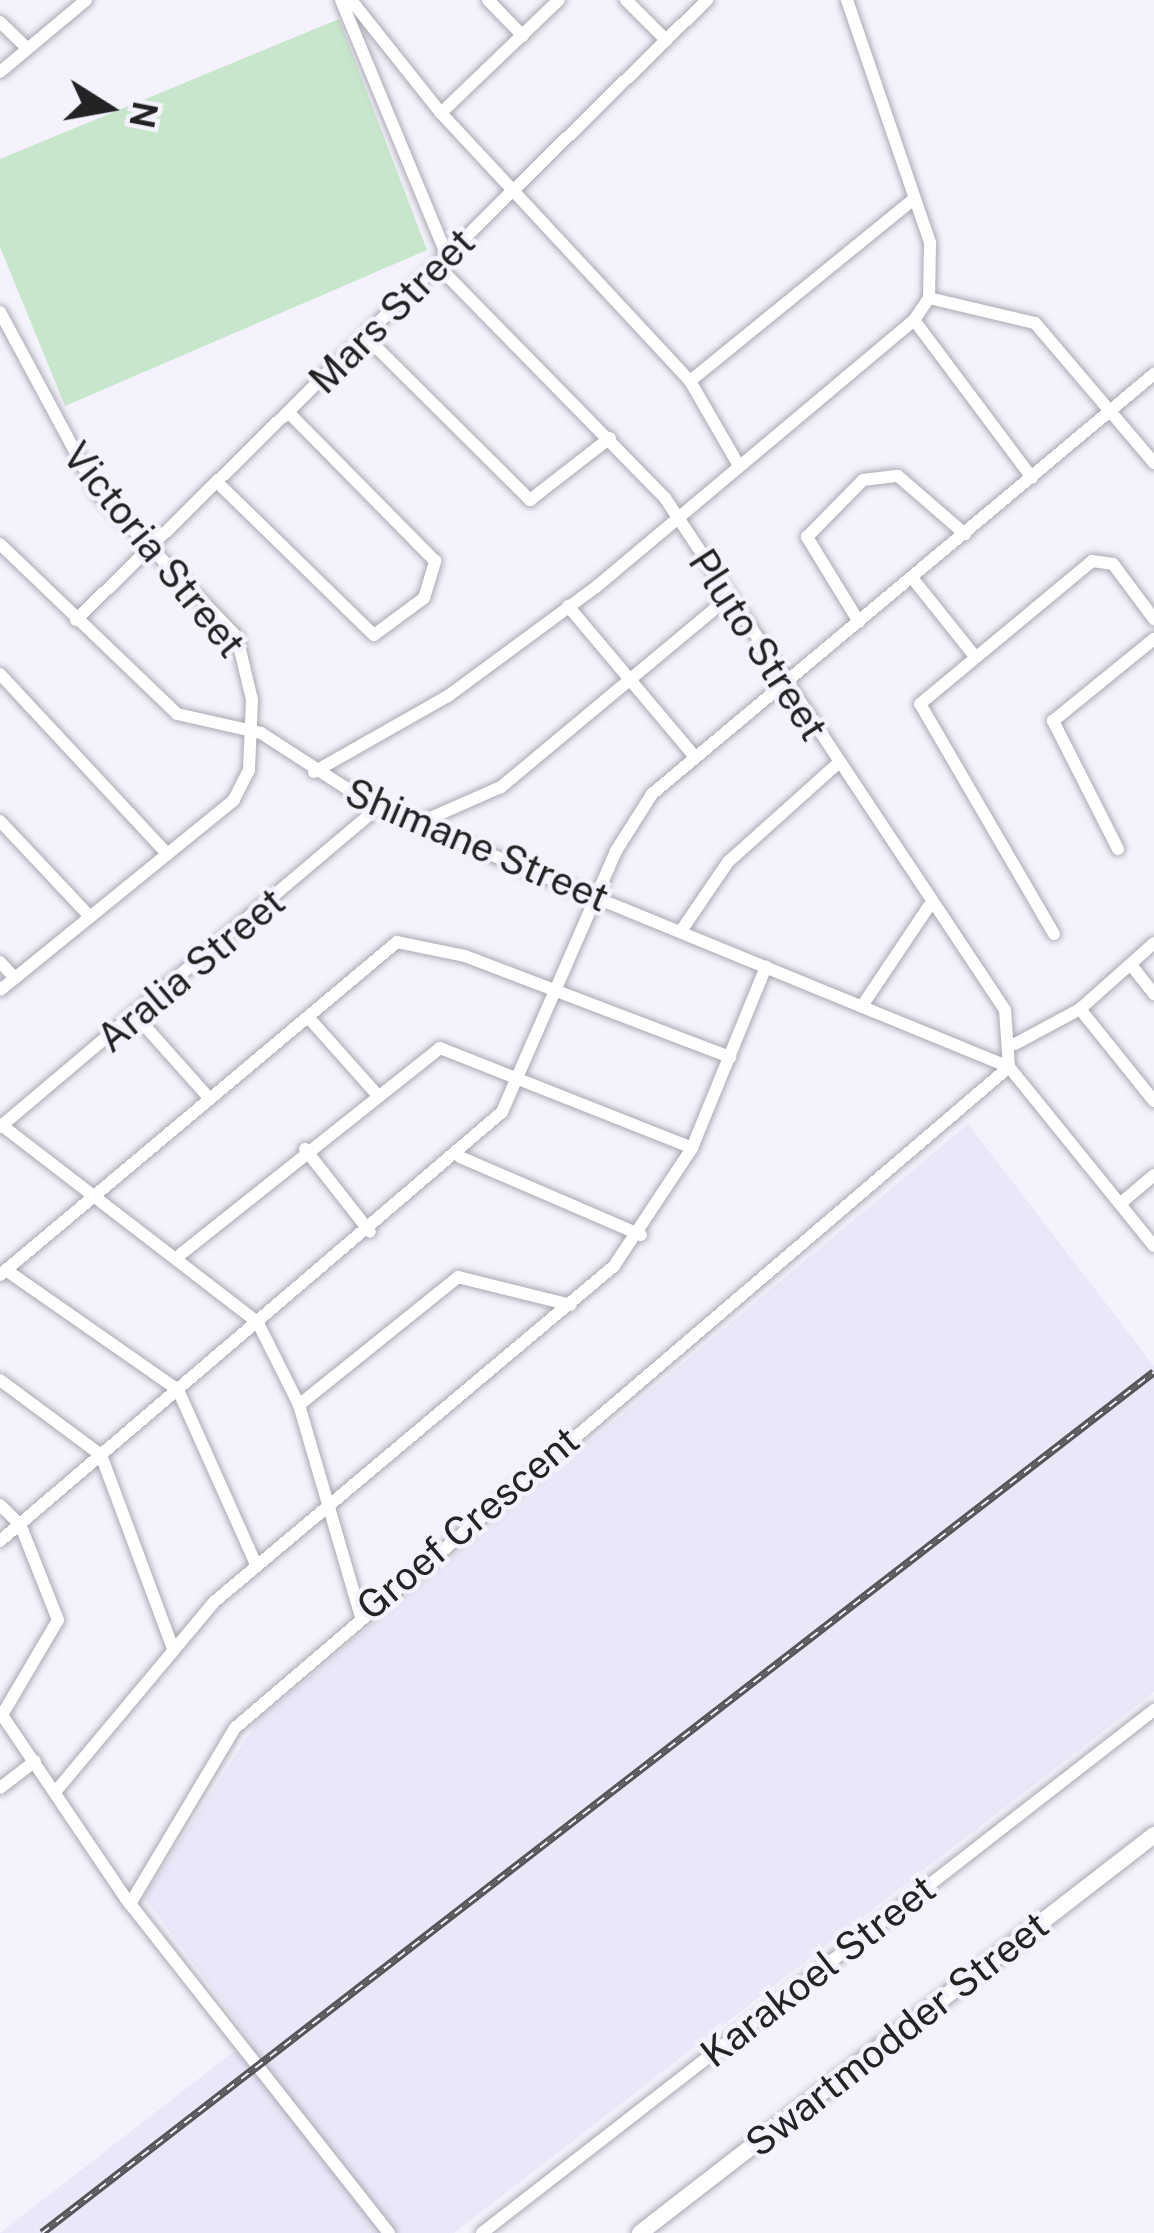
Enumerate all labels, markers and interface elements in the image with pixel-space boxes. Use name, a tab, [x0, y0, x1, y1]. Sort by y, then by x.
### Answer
north arrow	[48, 48, 168, 168]
text: N	[122, 99, 164, 131]
street label: Mars Street	[300, 219, 484, 403]
street label: Victoria Street	[53, 433, 255, 667]
street label: Pluto Street	[679, 541, 837, 749]
street label: Shimane Street	[338, 768, 616, 922]
street label: Aralia Street	[88, 878, 294, 1062]
street label: Groef Crescent	[348, 1417, 588, 1629]
street label: Karakoel Street	[692, 1865, 944, 2077]
street label: Swartmodder Street	[736, 1901, 1058, 2167]

